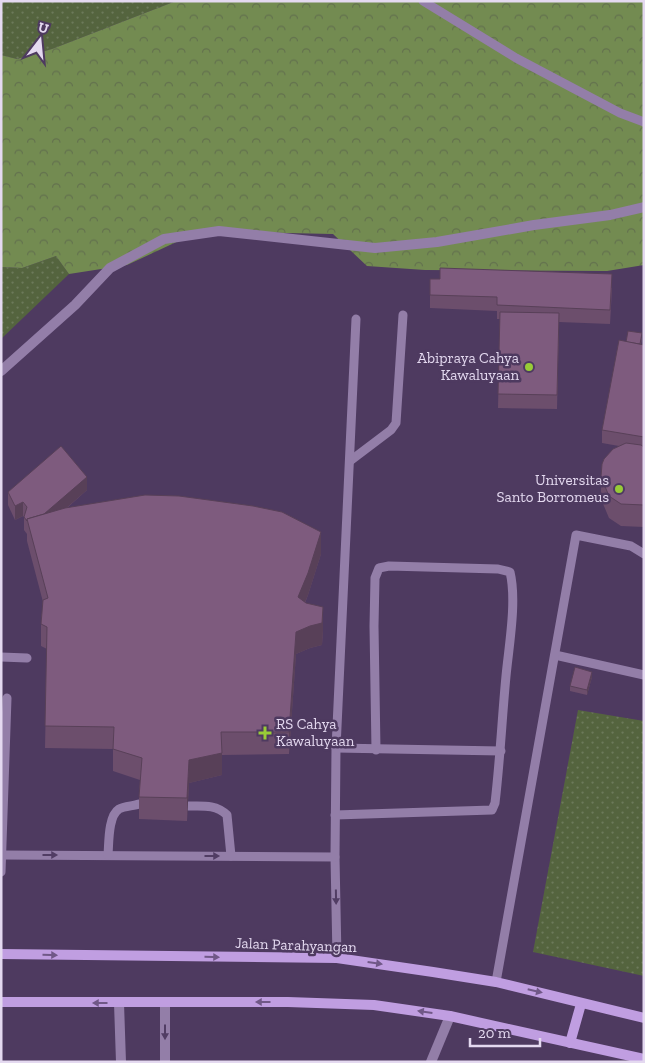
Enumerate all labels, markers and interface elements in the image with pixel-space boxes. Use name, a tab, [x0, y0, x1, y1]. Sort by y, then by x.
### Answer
north arrow	[15, 15, 65, 65]
text: U	[36, 18, 51, 38]
place label: Abipraya Cahya Kawaluyaan	[417, 349, 519, 384]
marker: Abipraya Cahya Kawaluyaan	[523, 361, 535, 373]
place label: Universitas Santo Borromeus	[496, 471, 609, 506]
marker: Universitas Santo Borromeus	[613, 483, 625, 495]
place label: RS Cahya Kawaluyaan	[276, 715, 355, 750]
marker: RS Cahya Kawaluyaan	[258, 726, 272, 740]
one-way arrow	[42, 851, 58, 859]
one-way arrow	[205, 852, 221, 860]
one-way arrow	[332, 889, 340, 905]
street label: Jalan Parahyangan	[235, 934, 358, 956]
one-way arrow	[42, 951, 58, 959]
one-way arrow	[205, 953, 221, 961]
one-way arrow	[367, 960, 383, 968]
one-way arrow	[527, 987, 542, 995]
one-way arrow	[255, 998, 271, 1006]
one-way arrow	[92, 999, 108, 1007]
one-way arrow	[417, 1008, 433, 1016]
scale bar	[470, 1016, 540, 1048]
text: 20 m	[478, 1024, 511, 1042]
one-way arrow	[161, 1025, 169, 1041]

